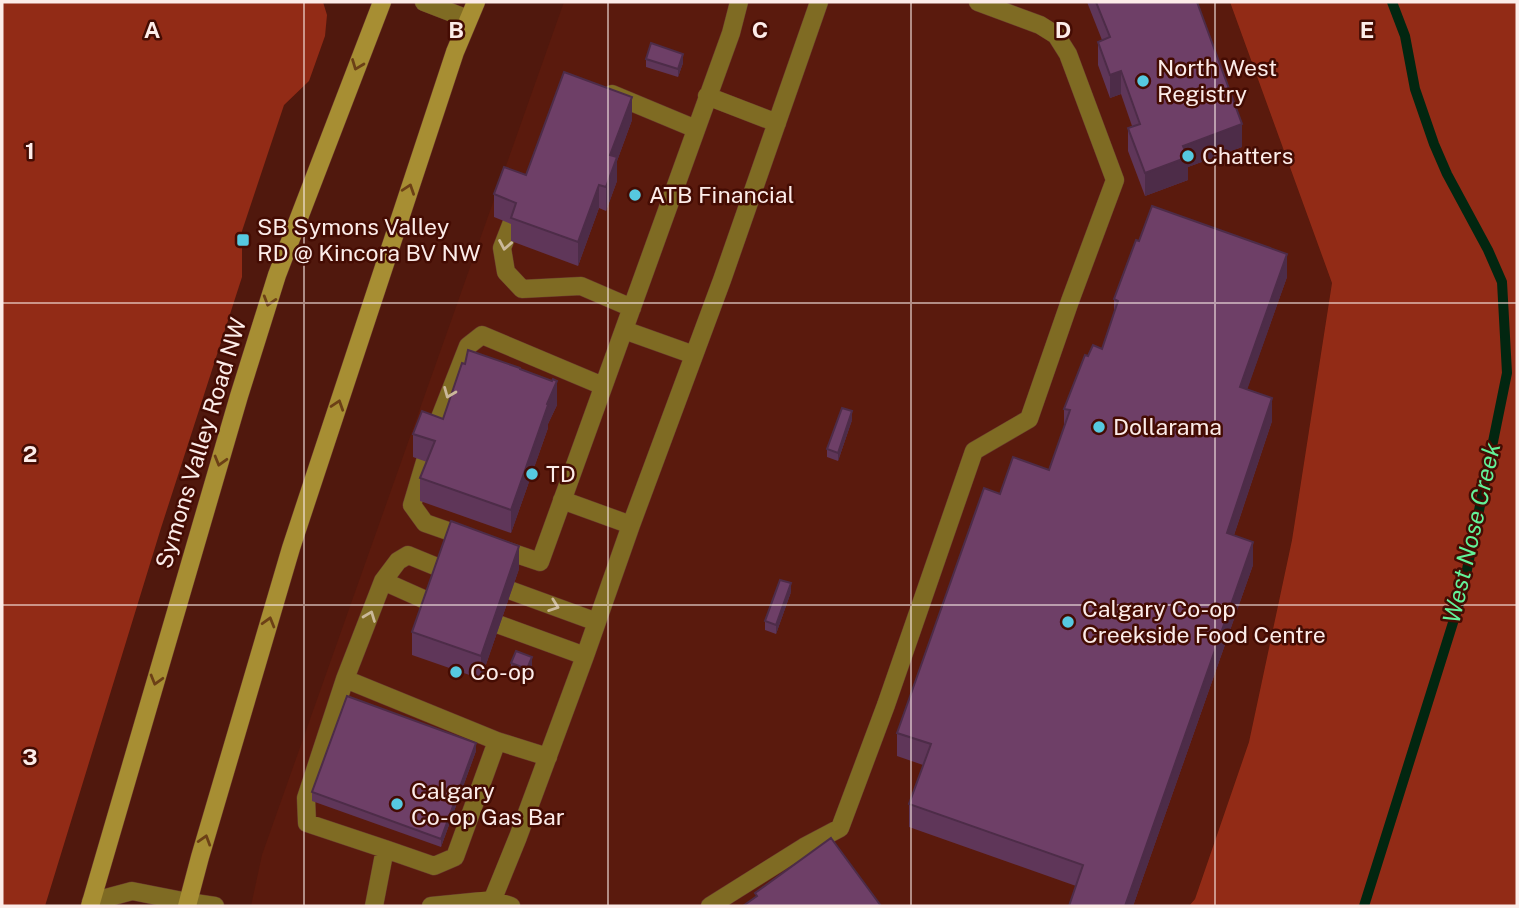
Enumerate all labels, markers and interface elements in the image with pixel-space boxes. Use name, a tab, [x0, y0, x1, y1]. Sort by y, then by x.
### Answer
text: A	[144, 16, 161, 43]
text: B	[448, 16, 464, 43]
text: C	[752, 16, 768, 43]
text: D	[1055, 16, 1071, 43]
text: E	[1360, 16, 1374, 43]
place label: North West Registry	[1157, 54, 1277, 107]
one-way arrow	[351, 59, 365, 71]
marker: North West Registry	[1135, 73, 1151, 89]
text: 1	[25, 137, 35, 164]
place label: Chatters	[1202, 142, 1293, 169]
marker: Chatters	[1180, 148, 1196, 164]
place label: ATB Financial	[649, 181, 794, 208]
one-way arrow	[401, 183, 415, 196]
marker: ATB Financial	[627, 187, 643, 203]
place label: SB Symons Valley RD @ Kincora BV NW	[257, 213, 481, 266]
marker: SB Symons Valley RD @ Kincora BV NW	[235, 232, 251, 248]
one-way arrow	[499, 238, 514, 250]
one-way arrow	[262, 295, 277, 307]
street label: Symons Valley Road NW	[149, 314, 252, 571]
one-way arrow	[444, 386, 458, 398]
one-way arrow	[329, 400, 344, 412]
place label: Dollarama	[1113, 413, 1222, 440]
marker: Dollarama	[1091, 419, 1107, 435]
text: 2	[23, 440, 37, 467]
water label: West Nose Creek	[1437, 440, 1505, 626]
one-way arrow	[214, 455, 228, 467]
place label: TD	[546, 460, 576, 487]
marker: TD	[524, 466, 540, 482]
place label: Calgary Co-op Creekside Food Centre	[1082, 595, 1326, 648]
one-way arrow	[548, 598, 560, 612]
one-way arrow	[361, 610, 375, 622]
marker: Calgary Co-op Creekside Food Centre	[1060, 614, 1076, 630]
one-way arrow	[261, 616, 276, 628]
place label: Co-op	[470, 658, 535, 685]
marker: Co-op	[448, 664, 464, 680]
one-way arrow	[149, 673, 164, 685]
text: 3	[22, 743, 38, 770]
place label: Calgary Co-op Gas Bar	[411, 777, 565, 830]
marker: Calgary Co-op Gas Bar	[389, 796, 405, 812]
one-way arrow	[196, 835, 211, 847]

